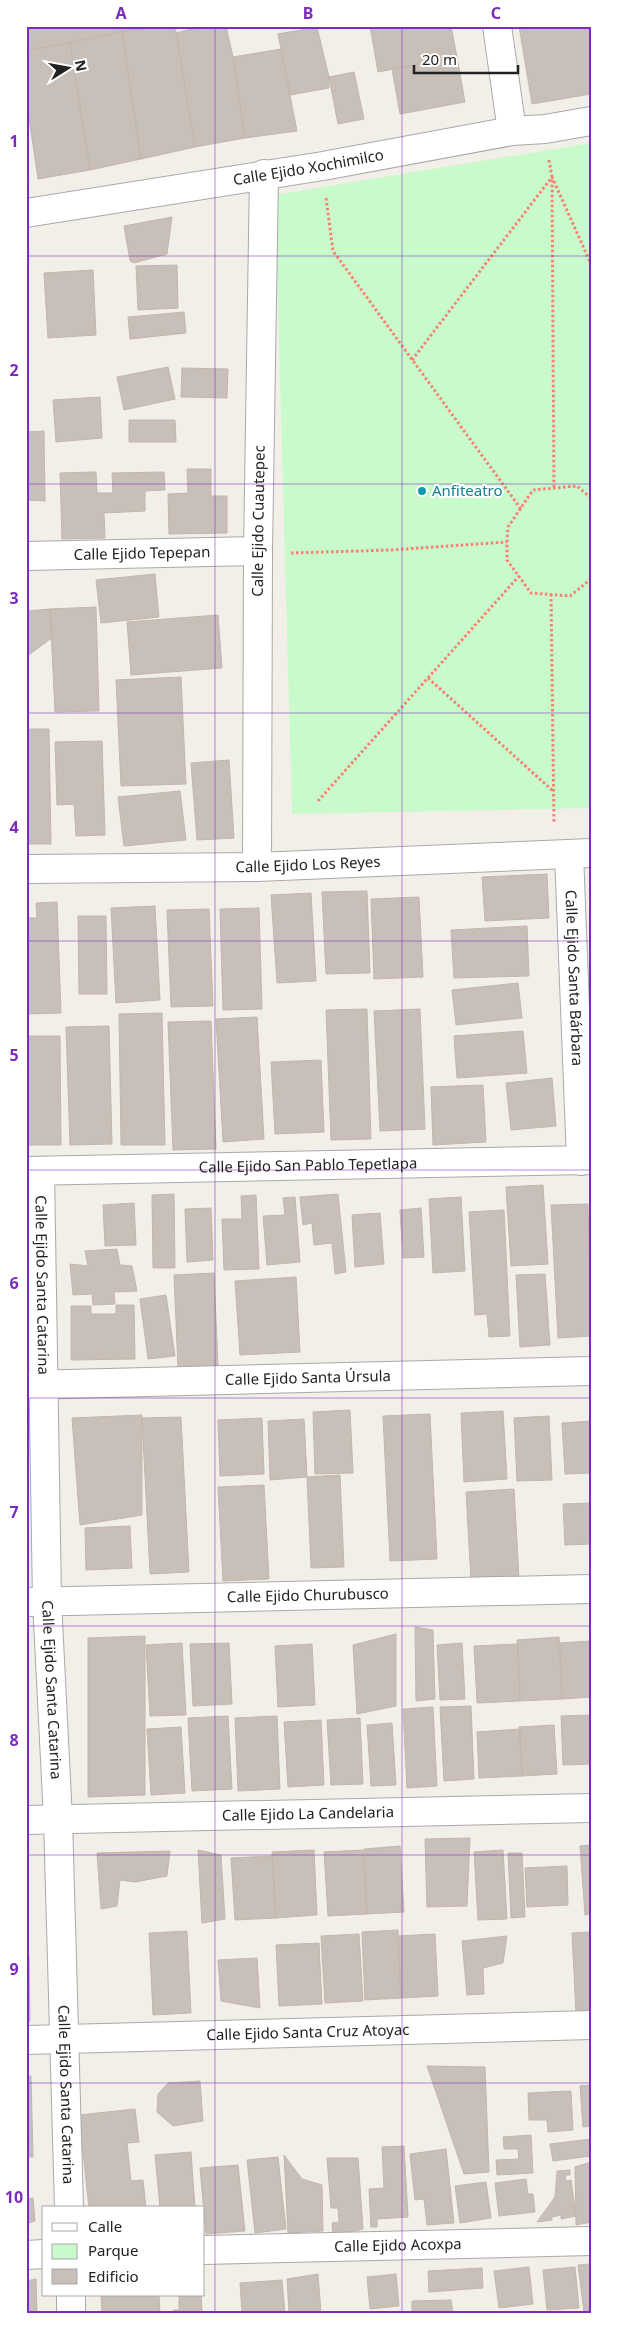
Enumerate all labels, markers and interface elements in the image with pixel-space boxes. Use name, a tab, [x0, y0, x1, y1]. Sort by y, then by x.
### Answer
text: A	[115, 2, 127, 24]
text: B	[303, 2, 313, 24]
text: C	[491, 2, 501, 24]
north arrow	[42, 42, 92, 92]
scale bar	[414, 42, 518, 74]
text: 20 m	[422, 49, 457, 69]
text: N	[71, 58, 92, 73]
text: 1	[9, 130, 19, 152]
street label: Calle Ejido Xochimilco	[231, 144, 385, 189]
text: 2	[9, 359, 19, 381]
street label: Calle Ejido Cuautepec	[247, 445, 269, 597]
place label: Anfiteatro	[432, 480, 503, 500]
marker: Anfiteatro	[416, 485, 428, 497]
street label: Calle Ejido Tepepan	[73, 541, 211, 564]
text: 3	[9, 587, 19, 609]
text: 4	[9, 816, 19, 838]
street label: Calle Ejido Los Reyes	[235, 851, 381, 876]
street label: Calle Ejido Santa Bárbara	[561, 889, 588, 1066]
text: 5	[9, 1044, 19, 1066]
street label: Calle Ejido San Pablo Tepetlapa	[198, 1152, 417, 1177]
street label: Calle Ejido Santa Catarina	[31, 1195, 54, 1375]
text: 6	[9, 1272, 19, 1294]
street label: Calle Ejido Santa Úrsula	[225, 1365, 391, 1389]
text: 7	[9, 1501, 19, 1523]
street label: Calle Ejido Churubusco	[227, 1583, 389, 1606]
street label: Calle Ejido Santa Catarina	[38, 1600, 67, 1780]
text: 8	[9, 1729, 19, 1751]
street label: Calle Ejido La Candelaria	[222, 1801, 394, 1825]
text: 9	[9, 1958, 19, 1980]
street label: Calle Ejido Santa Catarina	[54, 2004, 79, 2185]
street label: Calle Ejido Santa Cruz Atoyac	[206, 2019, 410, 2044]
text: 10	[5, 2186, 23, 2208]
legend	[42, 2206, 205, 2296]
text: Calle	[88, 2216, 122, 2236]
street label: Calle Ejido Acoxpa	[334, 2233, 462, 2256]
text: Parque	[88, 2240, 138, 2260]
text: Edificio	[88, 2266, 139, 2286]

